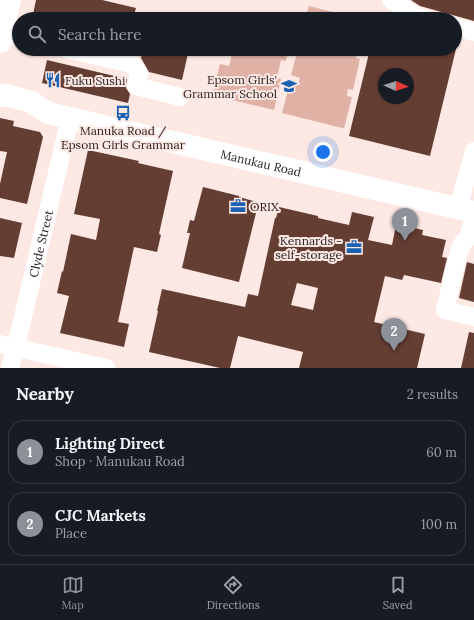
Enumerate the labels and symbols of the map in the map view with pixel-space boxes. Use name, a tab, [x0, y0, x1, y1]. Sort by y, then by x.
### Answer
north arrow	[378, 68, 414, 104]
restaurant icon: Fuku Sushi	[44, 71, 62, 89]
place label: Epsom Girls' Grammar School	[183, 72, 277, 101]
place label: Fuku Sushi	[65, 73, 125, 88]
school or university icon: Epsom Girls' Grammar School	[280, 77, 298, 95]
bus stop icon: Manuka Road / Epsom Girls Grammar	[114, 104, 132, 122]
place label: Manuka Road / Epsom Girls Grammar	[61, 123, 186, 152]
your location	[313, 142, 333, 162]
street label: Manukau Road	[219, 146, 303, 179]
office icon: ORIX	[229, 197, 247, 215]
place label: ORIX	[250, 199, 279, 214]
street label: Clyde Street	[25, 208, 56, 279]
pin: 1	[392, 208, 418, 241]
place label: Kennards - self-storage	[275, 233, 342, 262]
office icon: Kennards - self-storage	[345, 238, 363, 256]
pin: 2	[381, 318, 407, 351]

